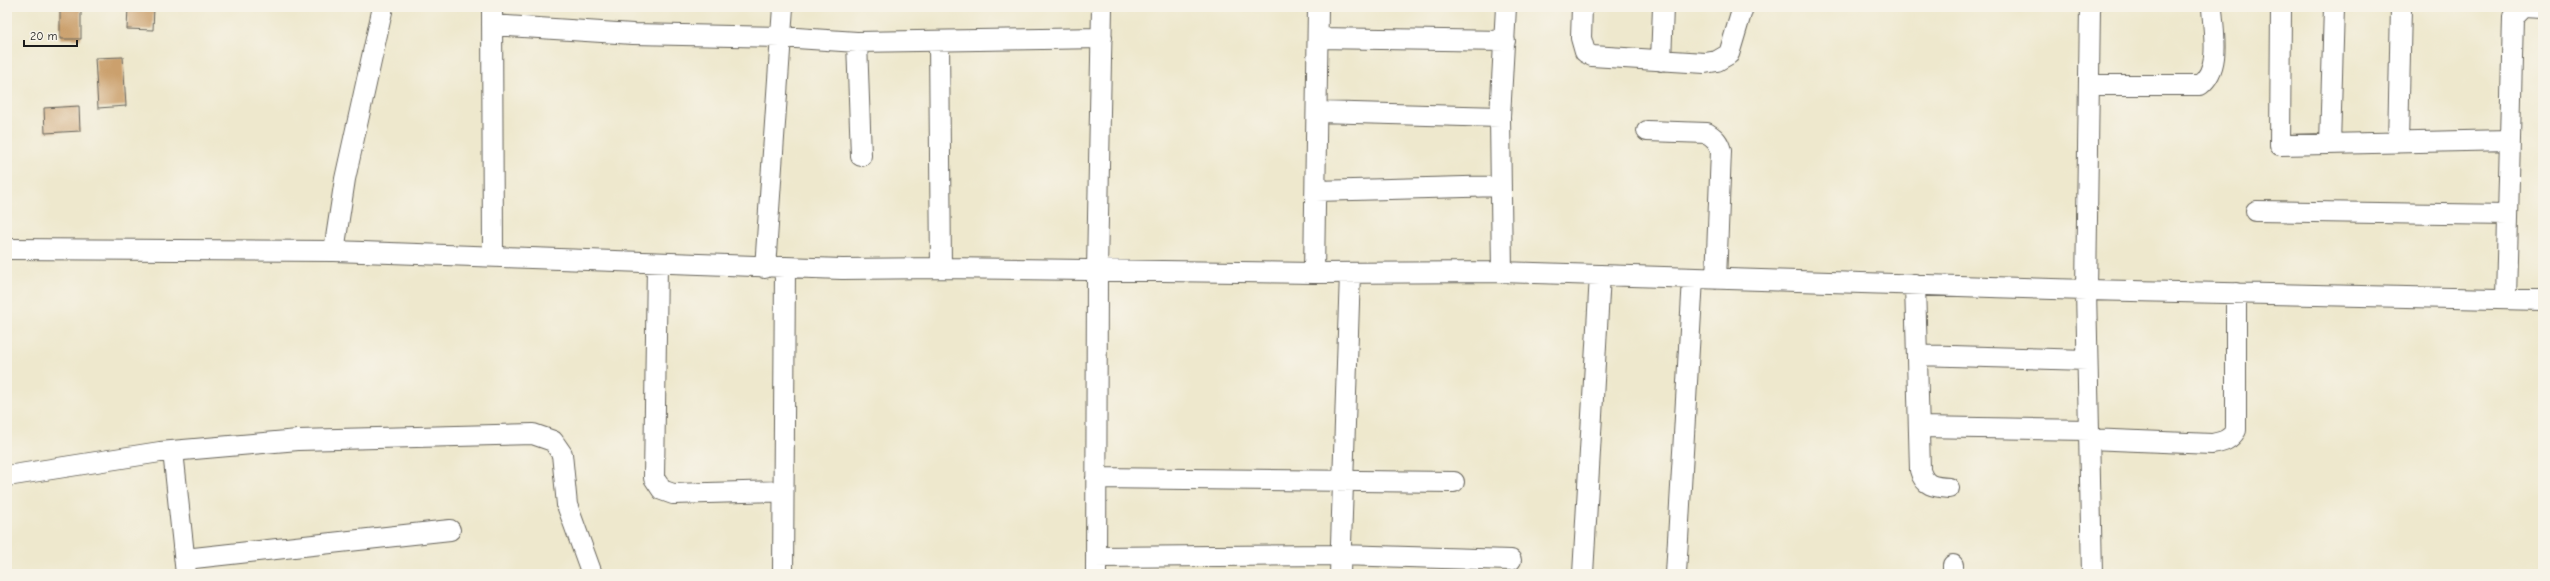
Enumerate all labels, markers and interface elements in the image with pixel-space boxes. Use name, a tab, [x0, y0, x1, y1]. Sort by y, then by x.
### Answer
scale bar	[24, 22, 77, 48]
text: 20 m	[30, 29, 58, 43]

